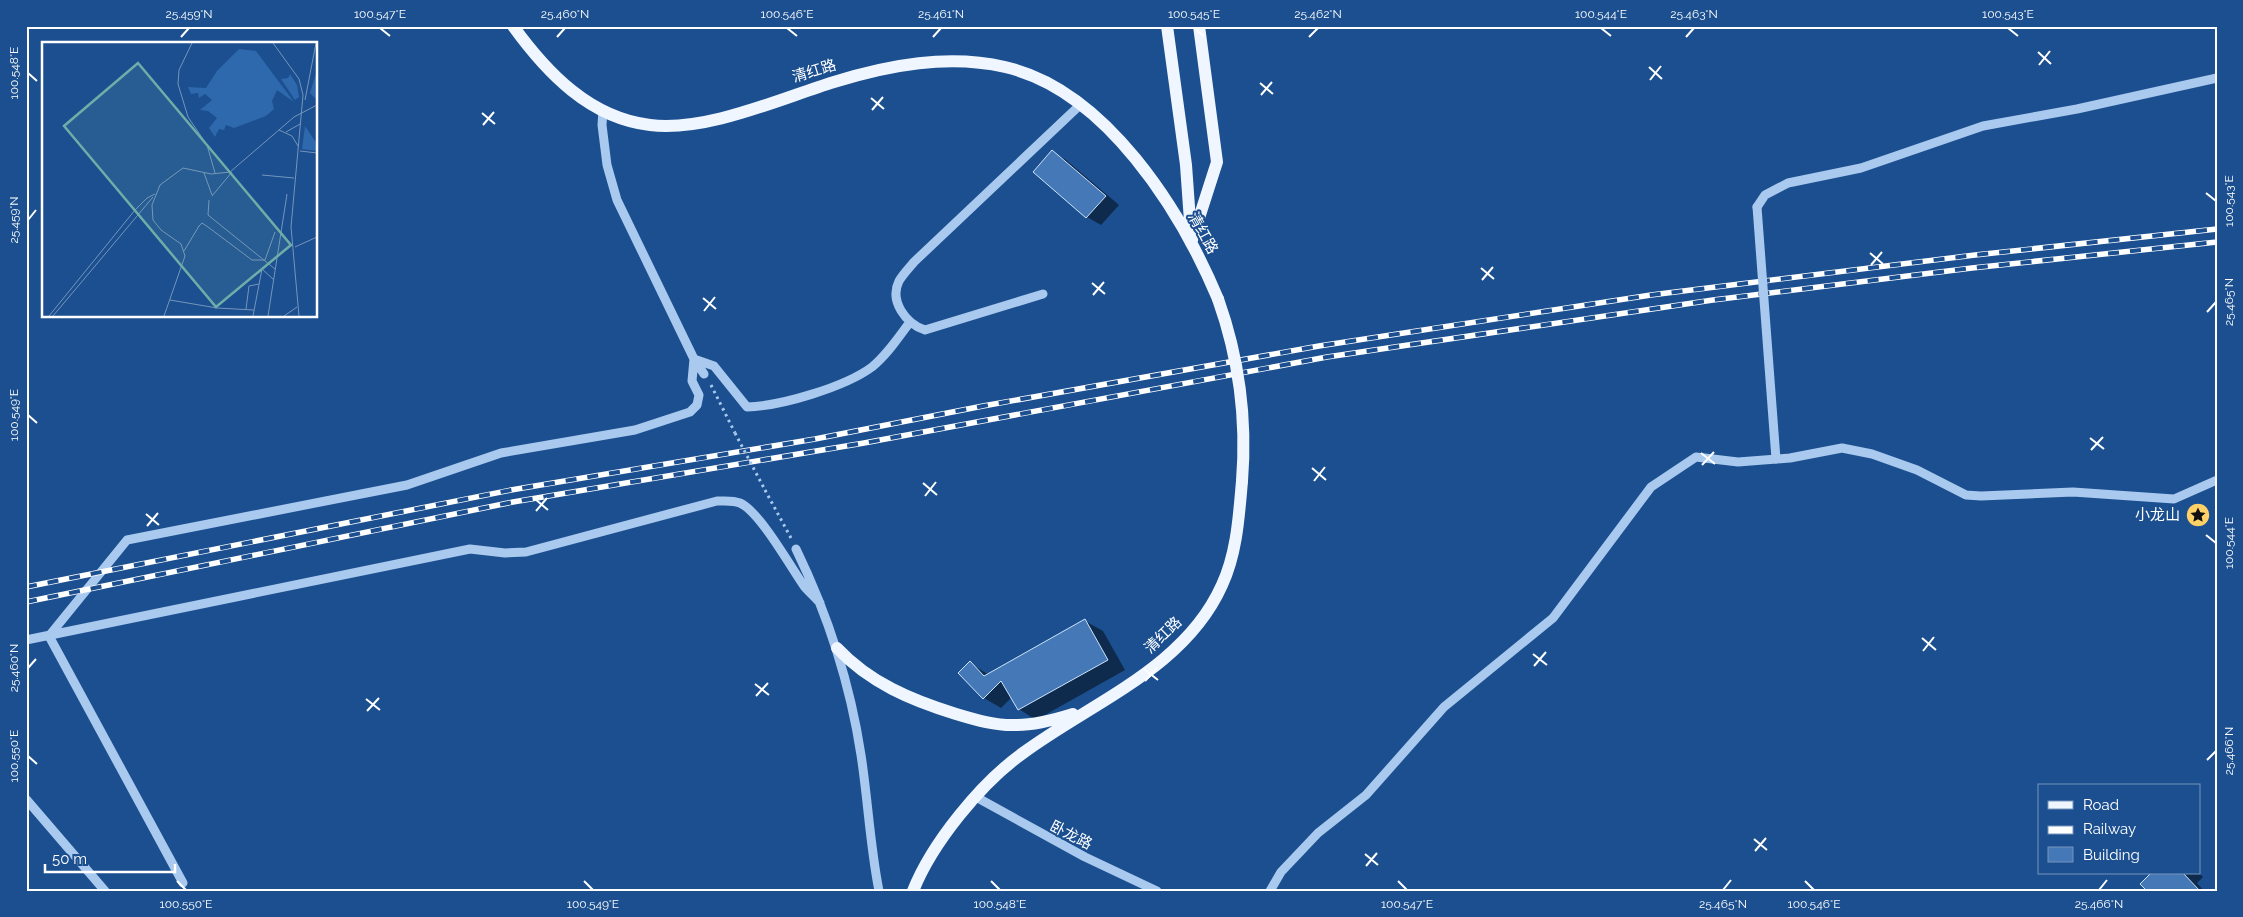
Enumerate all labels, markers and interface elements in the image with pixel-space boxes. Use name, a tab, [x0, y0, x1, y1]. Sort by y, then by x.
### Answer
text: 25.459°N	[165, 7, 213, 21]
text: 100.547°E	[354, 7, 406, 21]
text: 25.460°N	[541, 7, 589, 21]
text: 100.546°E	[761, 7, 813, 21]
text: 25.461°N	[918, 7, 964, 21]
text: 100.545°E	[1168, 7, 1220, 21]
text: 25.462°N	[1294, 7, 1342, 21]
text: 100.544°E	[1575, 7, 1627, 21]
text: 25.463°N	[1670, 7, 1718, 21]
text: 100.543°E	[1982, 7, 2034, 21]
inset map	[42, 42, 318, 318]
text: 100.548°E	[7, 47, 21, 99]
street label: 清红路	[790, 56, 838, 86]
text: 100.543°E	[2222, 175, 2236, 227]
text: 25.459°N	[7, 196, 21, 244]
street label: 清红路	[1184, 209, 1222, 257]
text: 25.465°N	[2222, 278, 2236, 326]
text: 100.549°E	[7, 389, 21, 441]
place icon: 小龙山	[2185, 502, 2211, 528]
place label: 小龙山	[2135, 506, 2180, 524]
text: 100.544°E	[2222, 517, 2236, 569]
street label: 清红路	[1141, 613, 1185, 657]
text: 25.460°N	[7, 644, 21, 692]
text: 25.466°N	[2222, 727, 2236, 775]
text: 100.550°E	[7, 730, 21, 782]
legend	[2038, 784, 2200, 874]
text: Road	[2083, 796, 2119, 814]
street label: 卧龙路	[1047, 817, 1095, 853]
text: Railway	[2083, 820, 2136, 838]
scale bar	[45, 842, 175, 874]
text: Building	[2083, 846, 2140, 864]
text: 50 m	[52, 850, 87, 868]
text: 100.550°E	[160, 897, 212, 911]
text: 100.549°E	[567, 897, 619, 911]
text: 100.548°E	[974, 897, 1026, 911]
text: 100.547°E	[1381, 897, 1433, 911]
text: 25.465°N	[1699, 897, 1747, 911]
text: 100.546°E	[1788, 897, 1840, 911]
text: 25.466°N	[2075, 897, 2123, 911]

